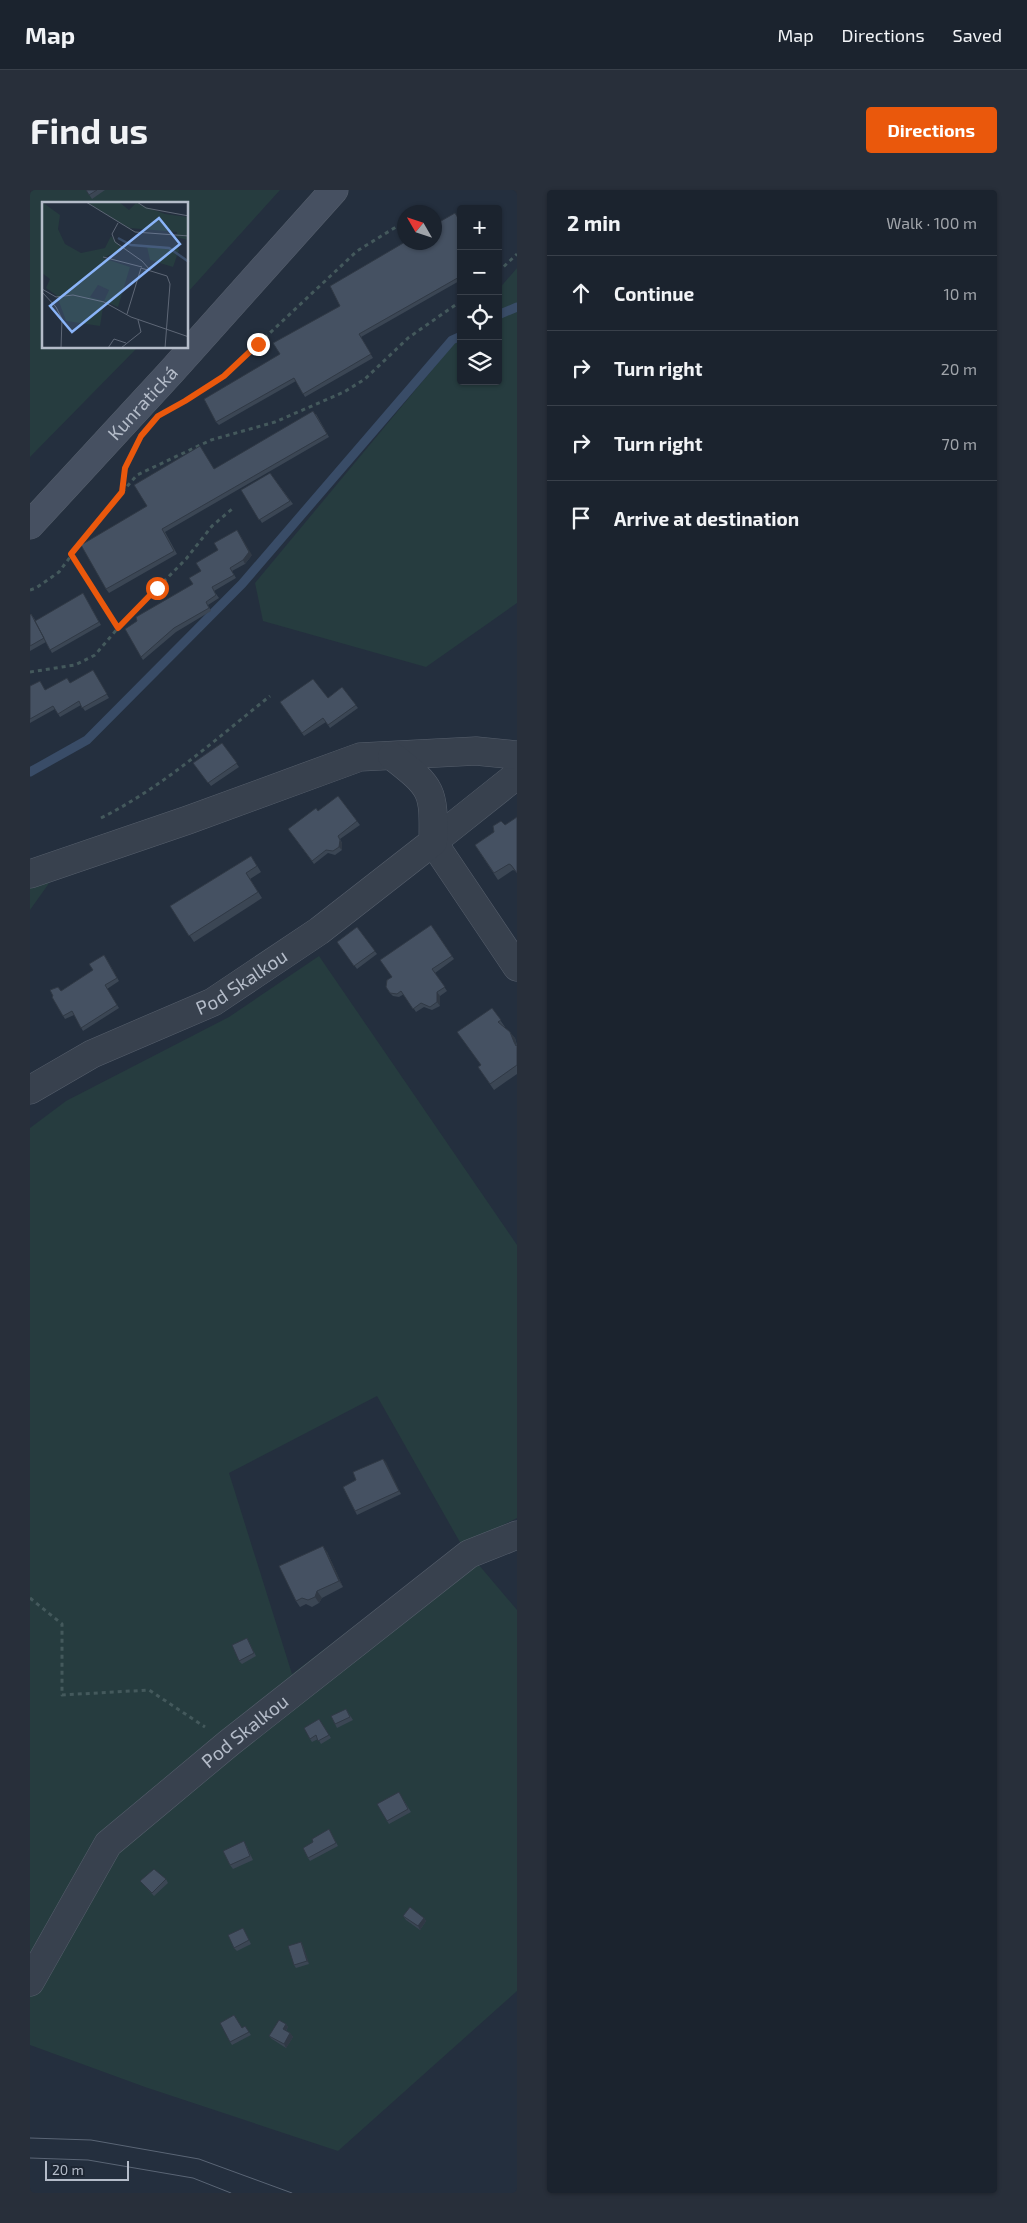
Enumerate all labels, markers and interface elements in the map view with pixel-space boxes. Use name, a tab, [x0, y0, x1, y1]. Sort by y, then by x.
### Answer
text: Map	[25, 20, 75, 49]
text: Map	[777, 24, 814, 46]
text: Directions	[842, 24, 925, 46]
text: Saved	[953, 24, 1002, 46]
button: Directions	[866, 107, 997, 153]
text: Find us	[30, 109, 148, 151]
inset map	[42, 202, 189, 349]
north arrow	[397, 205, 442, 250]
map controls	[457, 205, 502, 385]
button: +	[457, 205, 502, 250]
text: 2 min	[567, 210, 621, 235]
text: Walk · 100 m	[886, 213, 977, 232]
button: −	[457, 250, 502, 295]
icon: ahead	[567, 279, 595, 307]
text: Continue	[614, 282, 694, 305]
text: 10 m	[943, 284, 977, 303]
button: locate	[457, 295, 502, 340]
route end	[247, 333, 270, 356]
button: layers	[457, 340, 502, 385]
icon: right	[567, 354, 595, 382]
text: Turn right	[614, 357, 702, 380]
text: 20 m	[941, 359, 977, 378]
street label: Kunratická	[102, 361, 182, 444]
icon: right	[567, 429, 595, 457]
text: Turn right	[614, 432, 702, 455]
text: 70 m	[942, 434, 977, 453]
icon: arrive	[567, 504, 595, 532]
text: Arrive at destination	[614, 507, 799, 530]
route start	[146, 577, 169, 600]
street label: Pod Skalkou	[192, 944, 291, 1019]
street label: Pod Skalkou	[196, 1689, 292, 1772]
scale bar	[45, 2158, 129, 2181]
text: 20 m	[52, 2161, 84, 2178]

